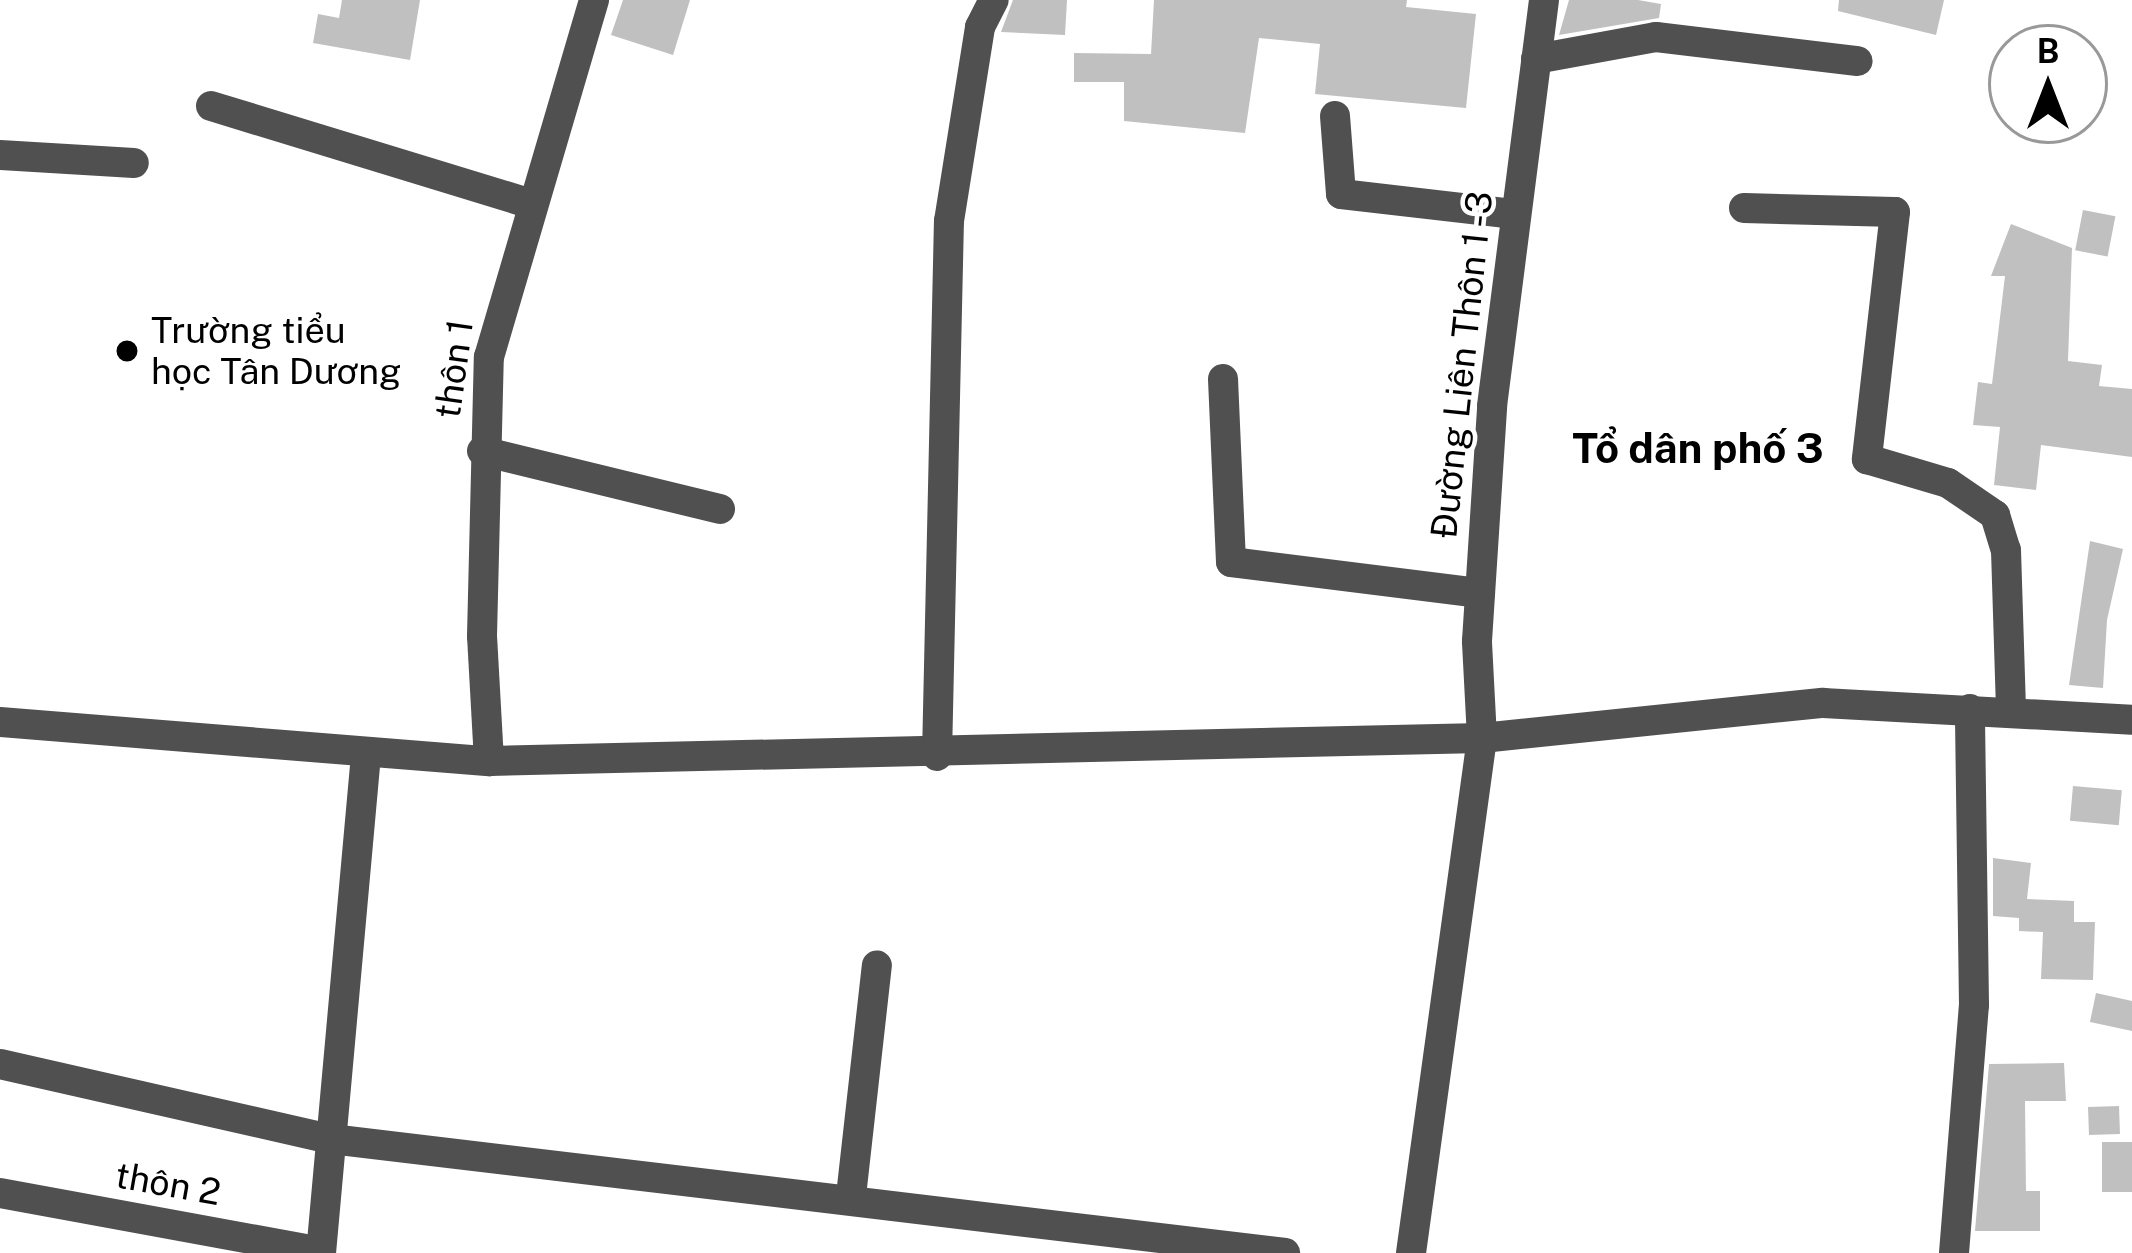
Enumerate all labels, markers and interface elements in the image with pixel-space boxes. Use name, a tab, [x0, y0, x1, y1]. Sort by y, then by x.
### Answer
north arrow	[1988, 24, 2108, 144]
text: B	[2037, 32, 2059, 70]
street label: Đường Liên Thôn 1 -3	[1422, 187, 1502, 543]
place label: Trường tiểu học Tân Dương	[151, 308, 402, 393]
street label: thôn 1	[426, 317, 482, 421]
marker: Trường tiểu học Tân Dương	[114, 338, 140, 364]
district label: Tổ dân phố 3	[1572, 423, 1824, 473]
street label: thôn 2	[112, 1154, 224, 1214]

